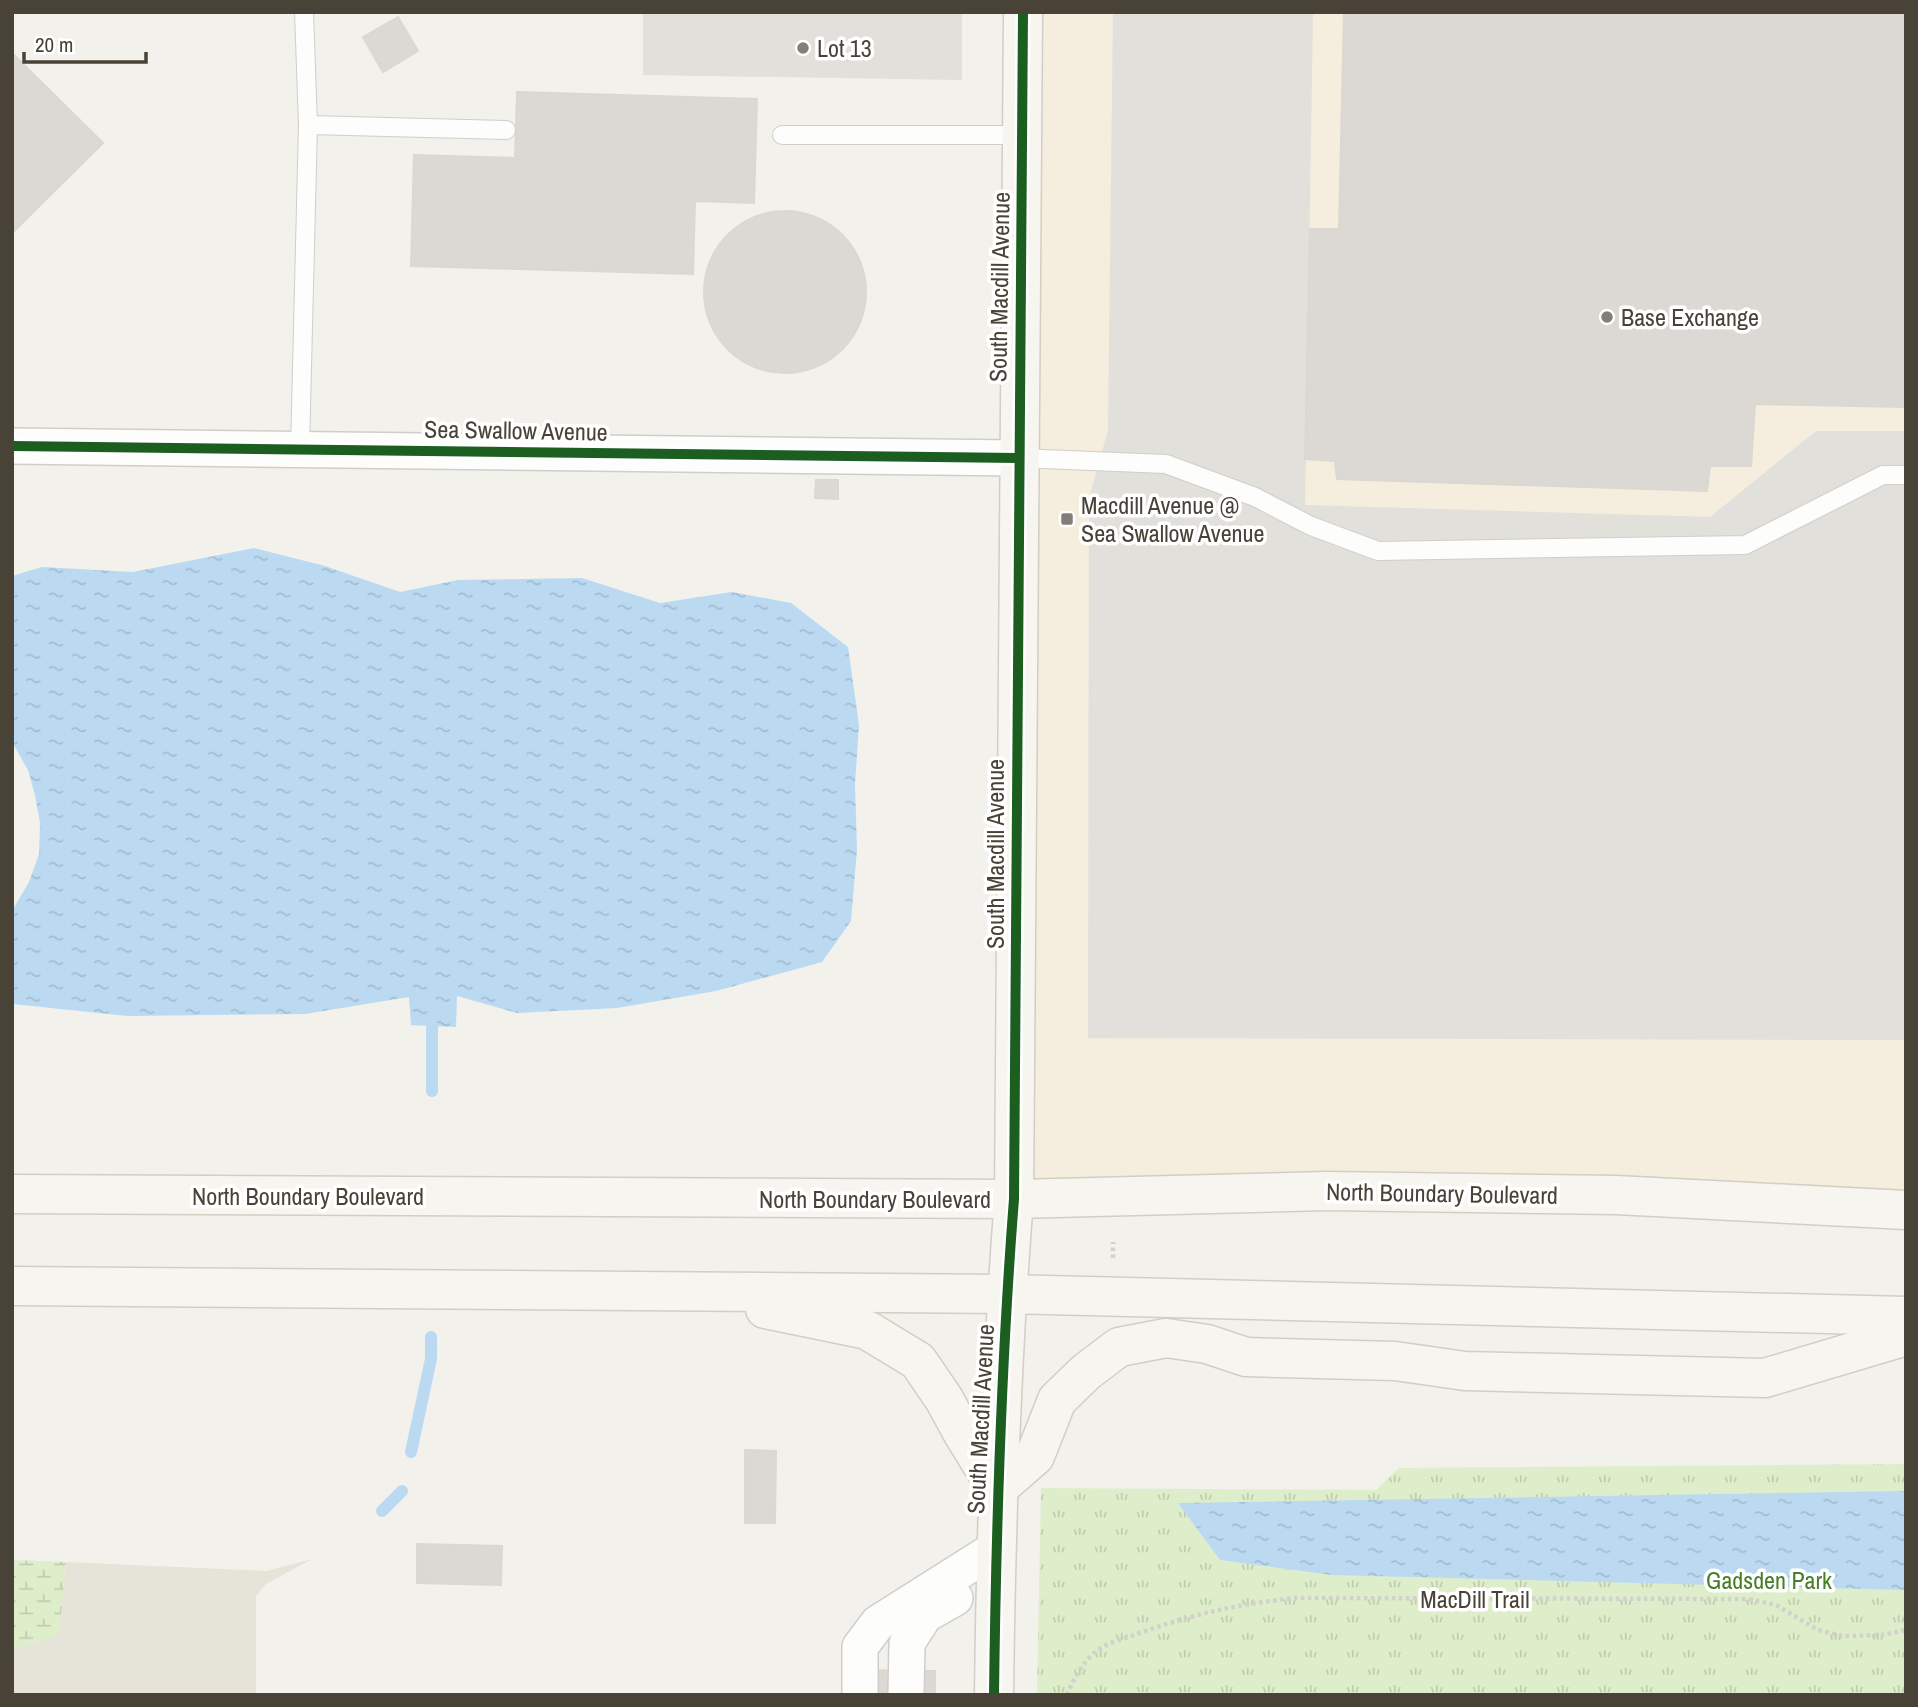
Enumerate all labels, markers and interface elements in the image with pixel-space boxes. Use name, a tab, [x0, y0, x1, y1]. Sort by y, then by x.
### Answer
scale bar	[24, 21, 147, 65]
text: 20 m	[35, 30, 73, 59]
place label: Lot 13	[817, 32, 872, 64]
marker: Lot 13	[795, 40, 811, 56]
street label: South Macdill Avenue	[981, 192, 1017, 382]
place label: Base Exchange	[1621, 301, 1759, 333]
marker: Base Exchange	[1599, 309, 1615, 325]
street label: Sea Swallow Avenue	[424, 412, 608, 448]
place label: Macdill Avenue @ Sea Swallow Avenue	[1081, 489, 1264, 549]
marker: Macdill Avenue @ Sea Swallow Avenue	[1059, 511, 1075, 527]
street label: South Macdill Avenue	[979, 759, 1011, 949]
street label: North Boundary Boulevard	[1326, 1175, 1558, 1211]
street label: North Boundary Boulevard	[192, 1180, 424, 1212]
street label: North Boundary Boulevard	[759, 1183, 991, 1215]
street label: South Macdill Avenue	[959, 1323, 1001, 1515]
park label: Gadsden Park	[1706, 1564, 1832, 1596]
street label: MacDill Trail	[1420, 1583, 1530, 1615]

